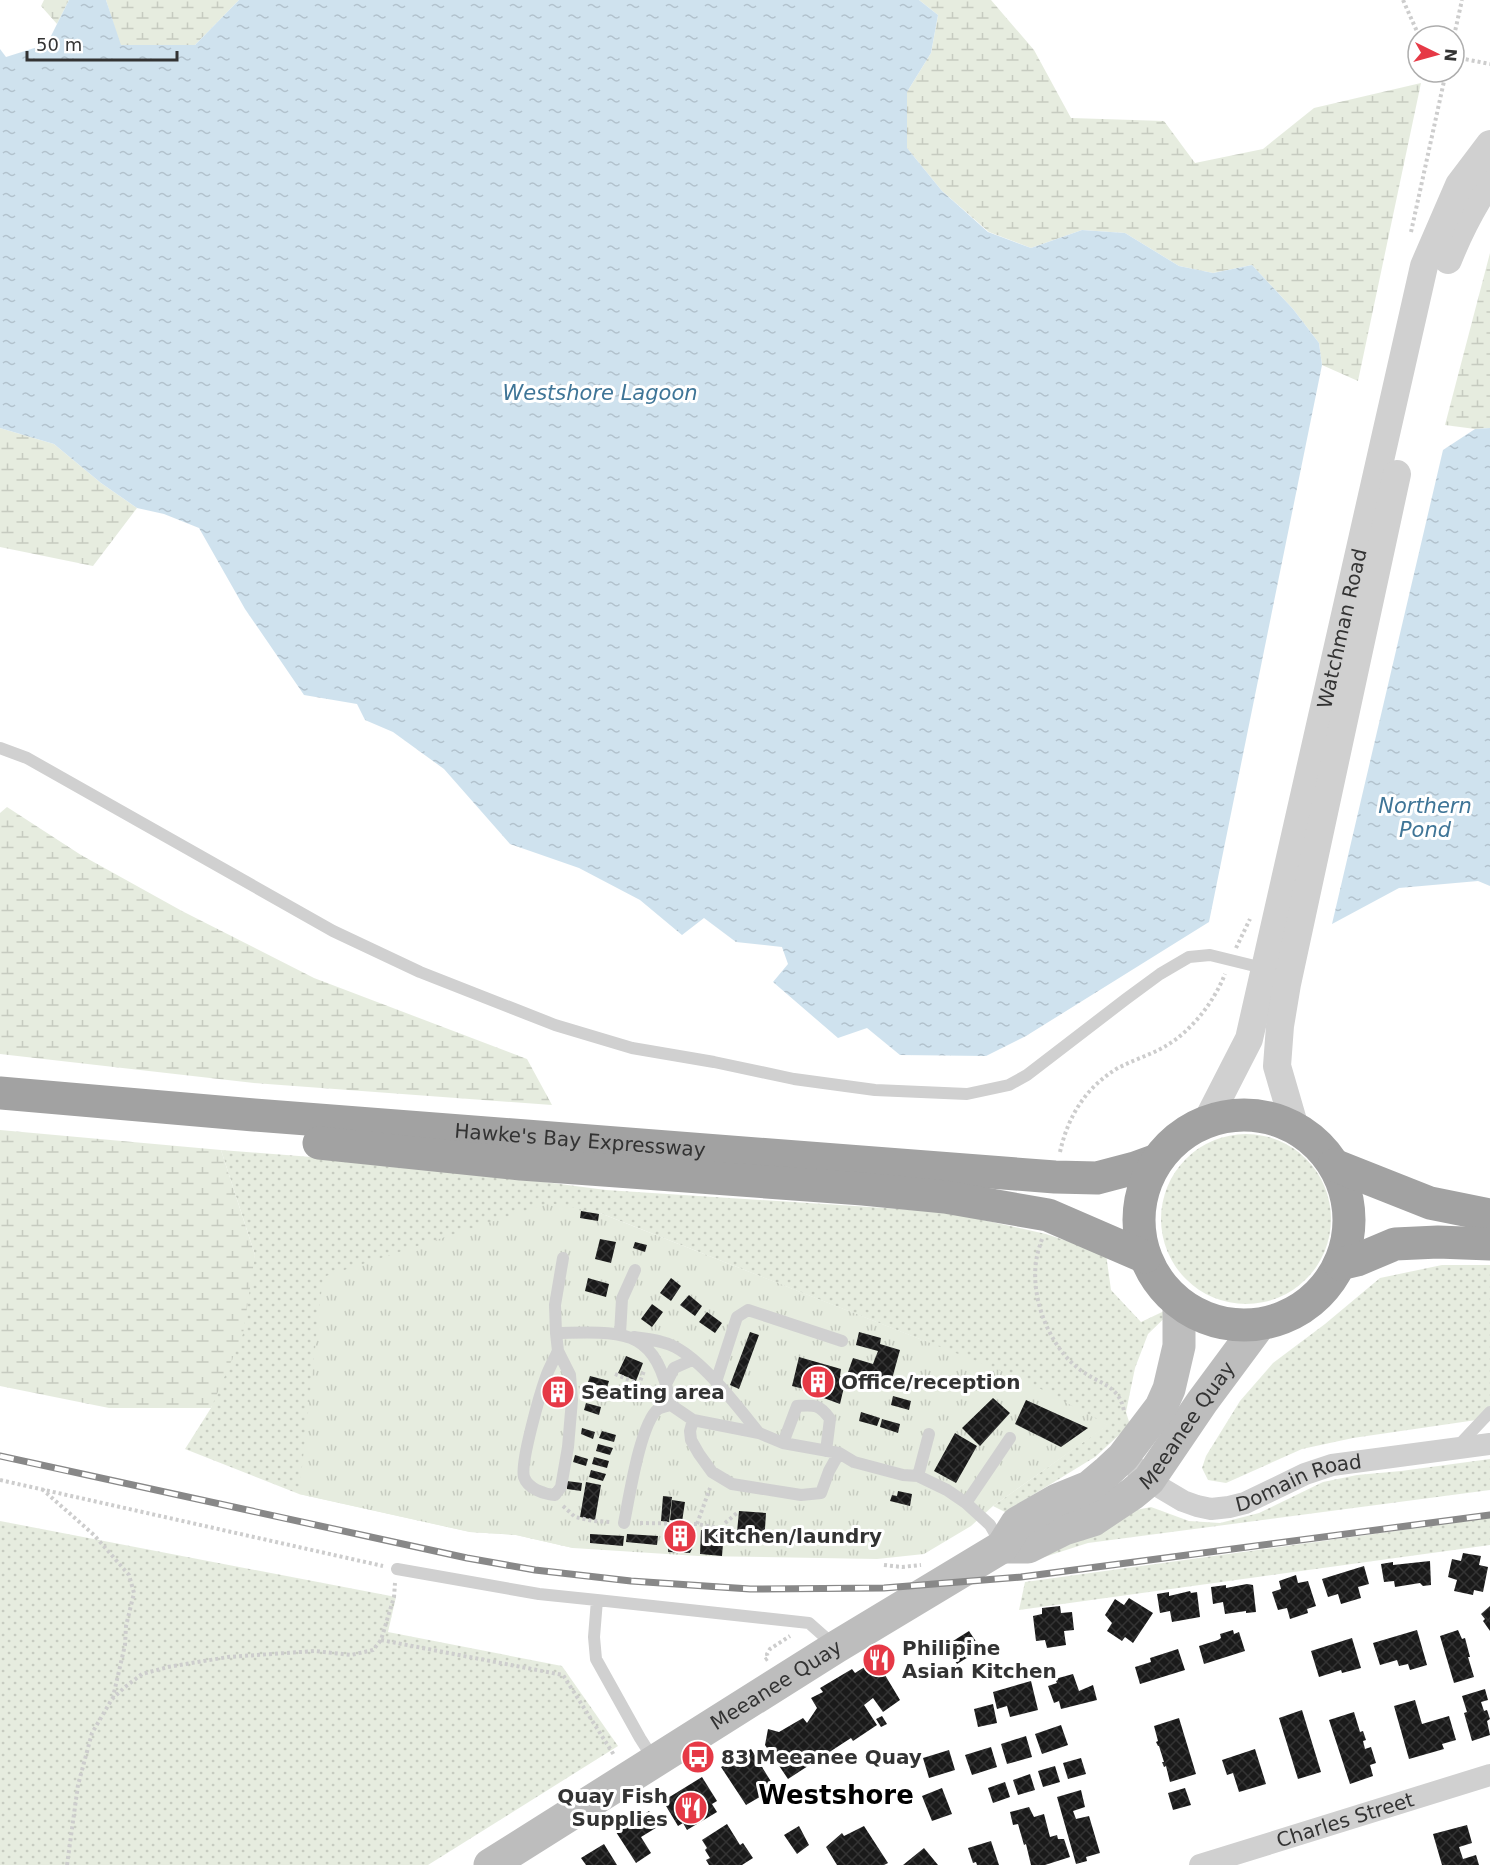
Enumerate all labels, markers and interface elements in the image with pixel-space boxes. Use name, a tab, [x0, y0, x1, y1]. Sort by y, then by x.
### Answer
scale bar	[27, 24, 177, 62]
north arrow	[1406, 24, 1466, 84]
text: 50 m	[36, 34, 82, 55]
text: N	[1440, 48, 1460, 63]
water label: Westshore Lagoon	[502, 381, 698, 405]
street label: Watchman Road	[1312, 546, 1372, 711]
water label: Northern Pond	[1378, 794, 1472, 842]
street label: Hawke's Bay Expressway	[454, 1119, 707, 1162]
street label: Meeanee Quay	[1135, 1357, 1240, 1495]
building icon: Office/reception	[800, 1364, 836, 1400]
place label: Office/reception	[841, 1370, 1021, 1394]
building icon: Seating area	[540, 1374, 576, 1410]
place label: Seating area	[581, 1380, 725, 1404]
street label: Domain Road	[1233, 1449, 1363, 1517]
building icon: Kitchen/laundry	[662, 1518, 698, 1554]
place label: Kitchen/laundry	[703, 1524, 882, 1548]
street label: Meeanee Quay	[706, 1635, 846, 1735]
place label: Philipine Asian Kitchen	[902, 1636, 1057, 1683]
restaurant icon: Philipine Asian Kitchen	[861, 1642, 897, 1678]
bus stop icon: 83 Meeanee Quay	[680, 1739, 716, 1775]
place label: 83 Meeanee Quay	[721, 1745, 922, 1769]
district label: Westshore	[758, 1780, 914, 1810]
place label: Quay Fish Supplies	[557, 1784, 668, 1831]
street label: Charles Street	[1274, 1787, 1417, 1853]
restaurant icon: Quay Fish Supplies	[673, 1790, 709, 1826]

